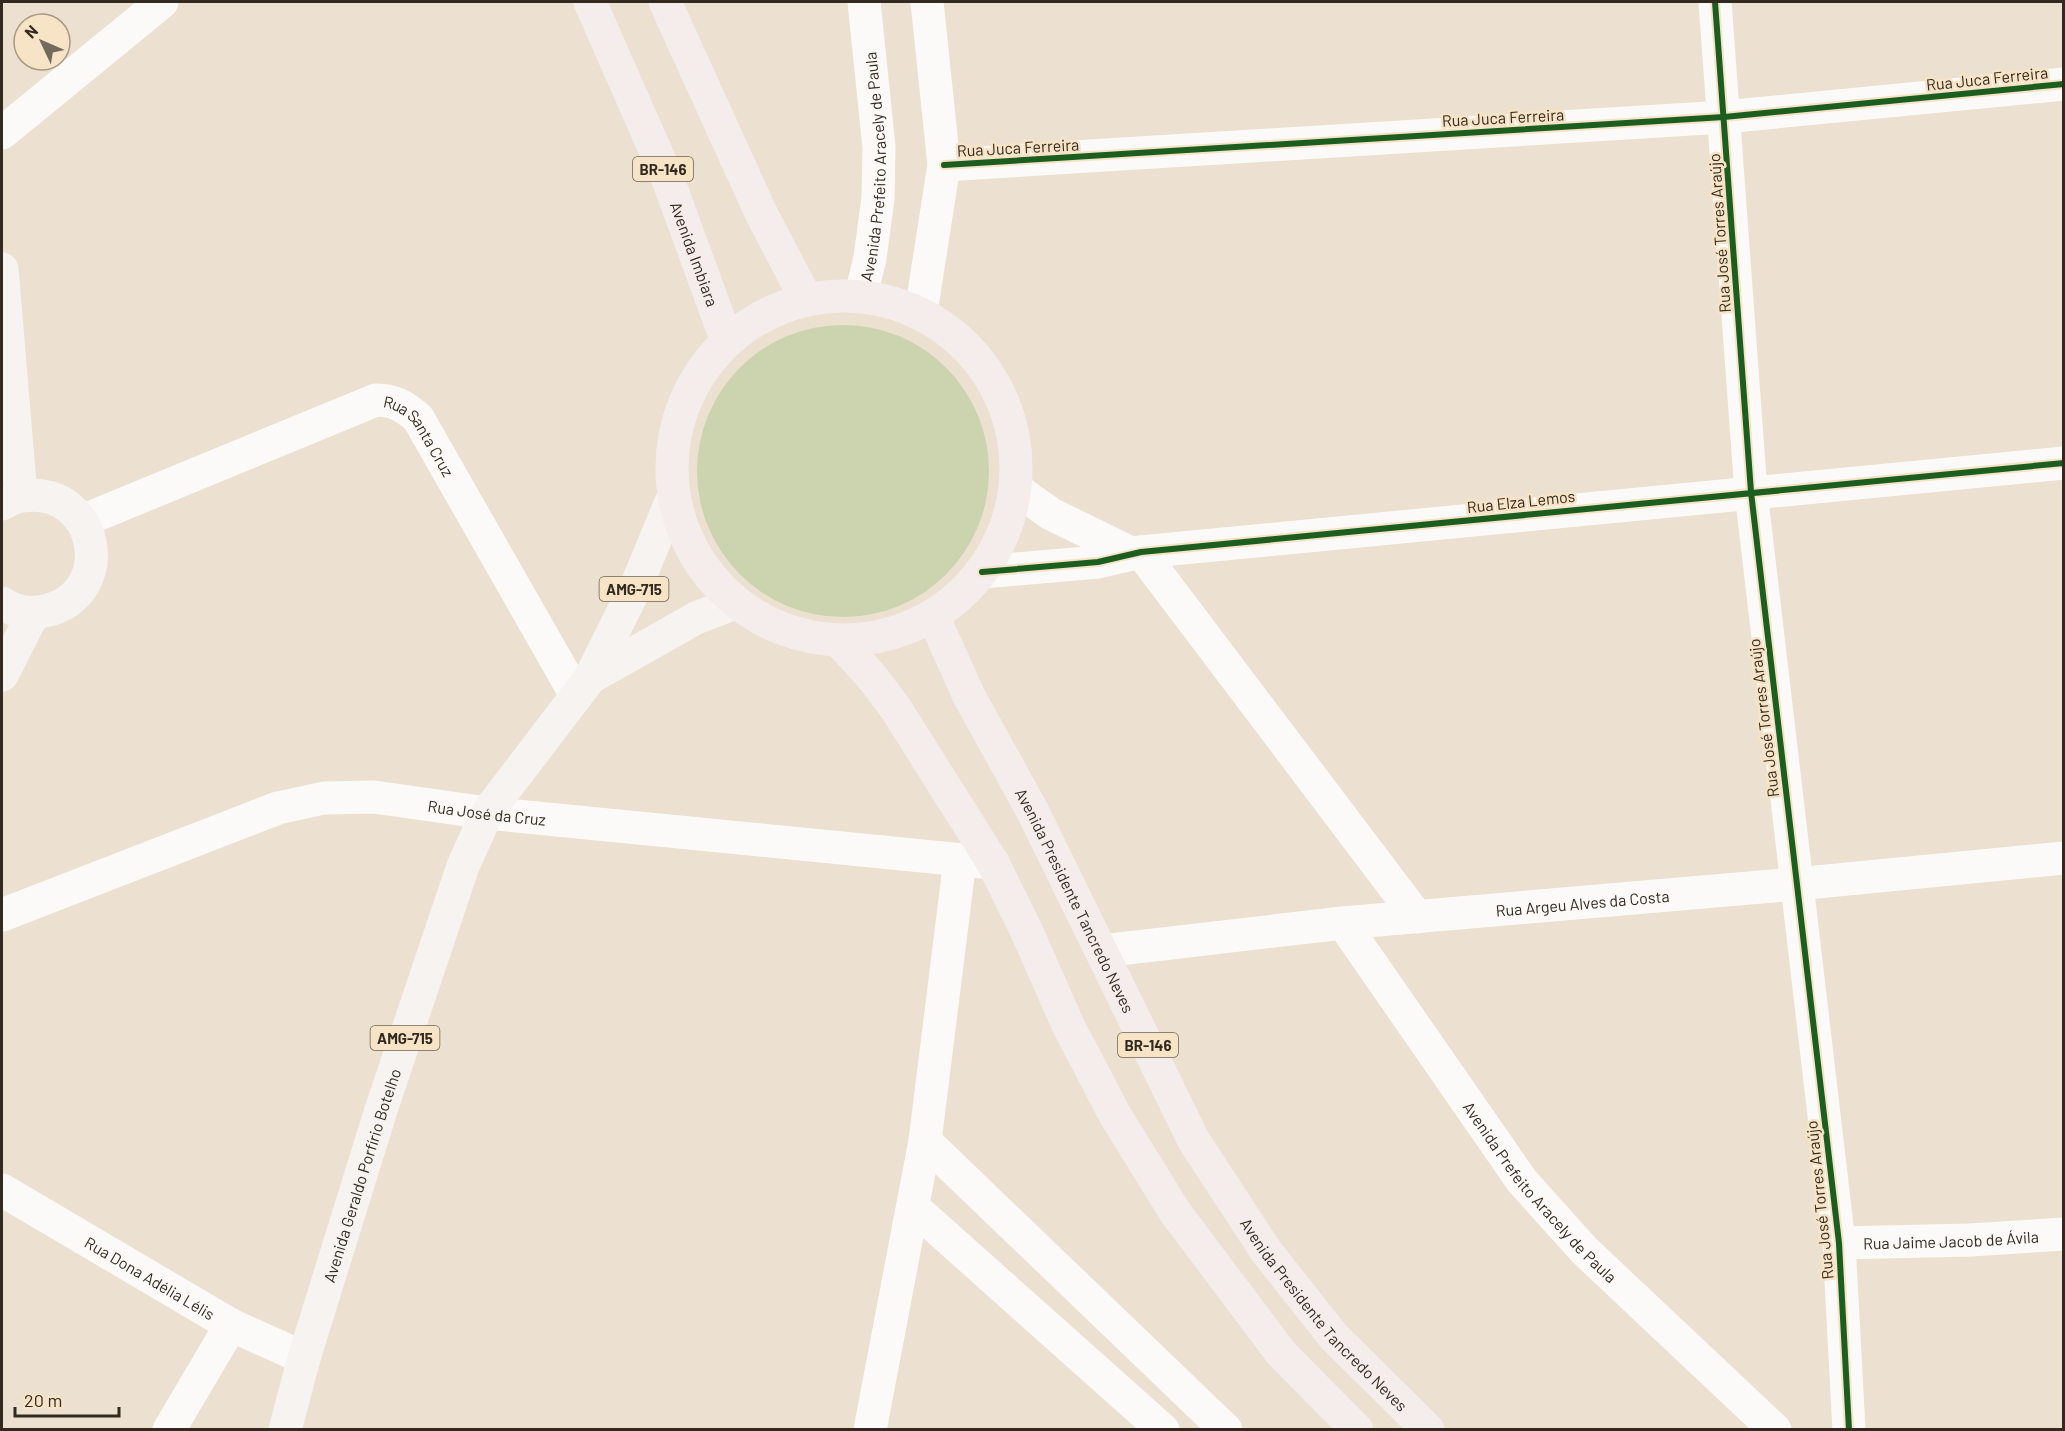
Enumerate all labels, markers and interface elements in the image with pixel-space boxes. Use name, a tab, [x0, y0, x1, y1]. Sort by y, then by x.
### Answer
north arrow	[12, 12, 72, 72]
text: N	[20, 21, 41, 42]
street label: Avenida Prefeito Aracely de Paula	[855, 51, 889, 283]
street label: Rua Juca Ferreira	[1925, 62, 2049, 94]
street label: Rua Juca Ferreira	[1441, 104, 1565, 130]
street label: Rua Juca Ferreira	[956, 134, 1080, 160]
street label: Rua José Torres Araújo	[1704, 153, 1734, 313]
road number: BR-146	[633, 157, 693, 181]
street label: Avenida Imbiara	[667, 199, 723, 309]
street label: Rua Santa Cruz	[382, 391, 459, 480]
street label: Rua Elza Lemos	[1466, 486, 1576, 516]
road number: AMG-715	[600, 577, 668, 601]
street label: Rua José Torres Araújo	[1744, 638, 1782, 798]
street label: Avenida Presidente Tancredo Neves	[1012, 784, 1139, 1015]
street label: Rua José da Cruz	[427, 795, 547, 828]
street label: Rua Argeu Alves da Costa	[1495, 885, 1670, 919]
road number: AMG-715	[370, 1026, 440, 1050]
road number: BR-146	[1118, 1033, 1178, 1057]
street label: Avenida Geraldo Porfírio Botelho	[319, 1066, 404, 1285]
street label: Avenida Prefeito Aracely de Paula	[1460, 1097, 1621, 1286]
street label: Rua José Torres Araújo	[1801, 1120, 1837, 1280]
street label: Avenida Presidente Tancredo Neves	[1237, 1214, 1412, 1414]
street label: Rua Jaime Jacob de Ávila	[1863, 1226, 2039, 1252]
street label: Rua Dona Adélia Lélis	[82, 1232, 219, 1323]
scale bar	[15, 1380, 118, 1418]
text: 20 m	[24, 1389, 62, 1411]

